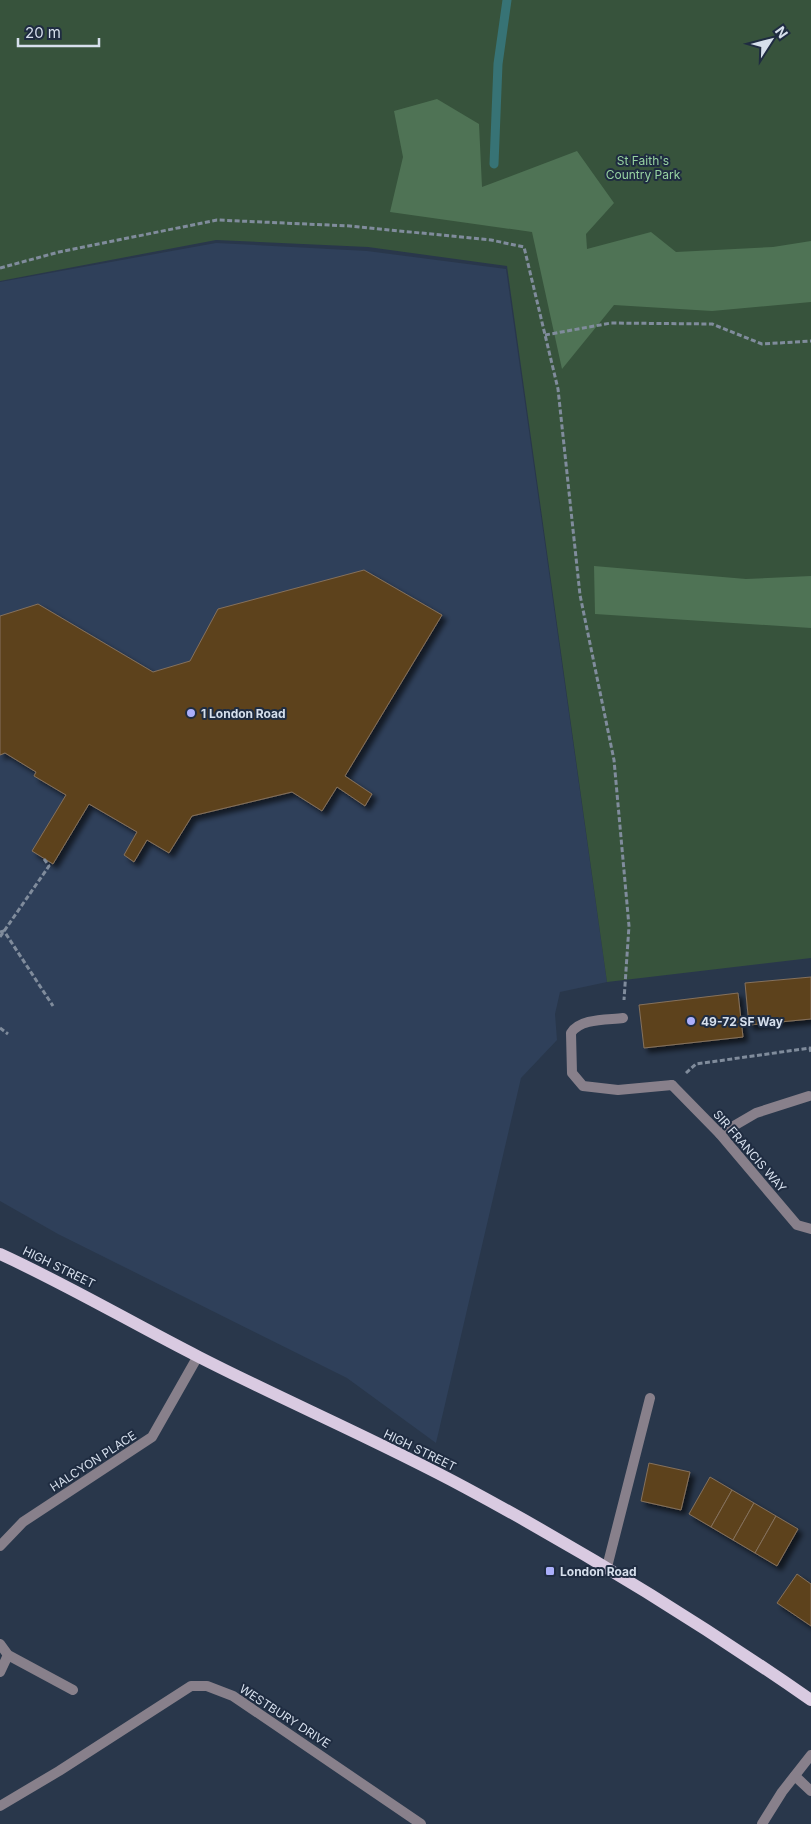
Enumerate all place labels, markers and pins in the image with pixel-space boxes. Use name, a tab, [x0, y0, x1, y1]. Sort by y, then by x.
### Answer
place label: 1 London Road	[201, 706, 286, 721]
marker: 1 London Road	[185, 707, 197, 719]
place label: 49-72 SF Way	[701, 1014, 784, 1029]
marker: 49-72 SF Way	[685, 1015, 697, 1027]
place label: London Road	[560, 1564, 637, 1579]
marker: London Road	[544, 1565, 556, 1577]

